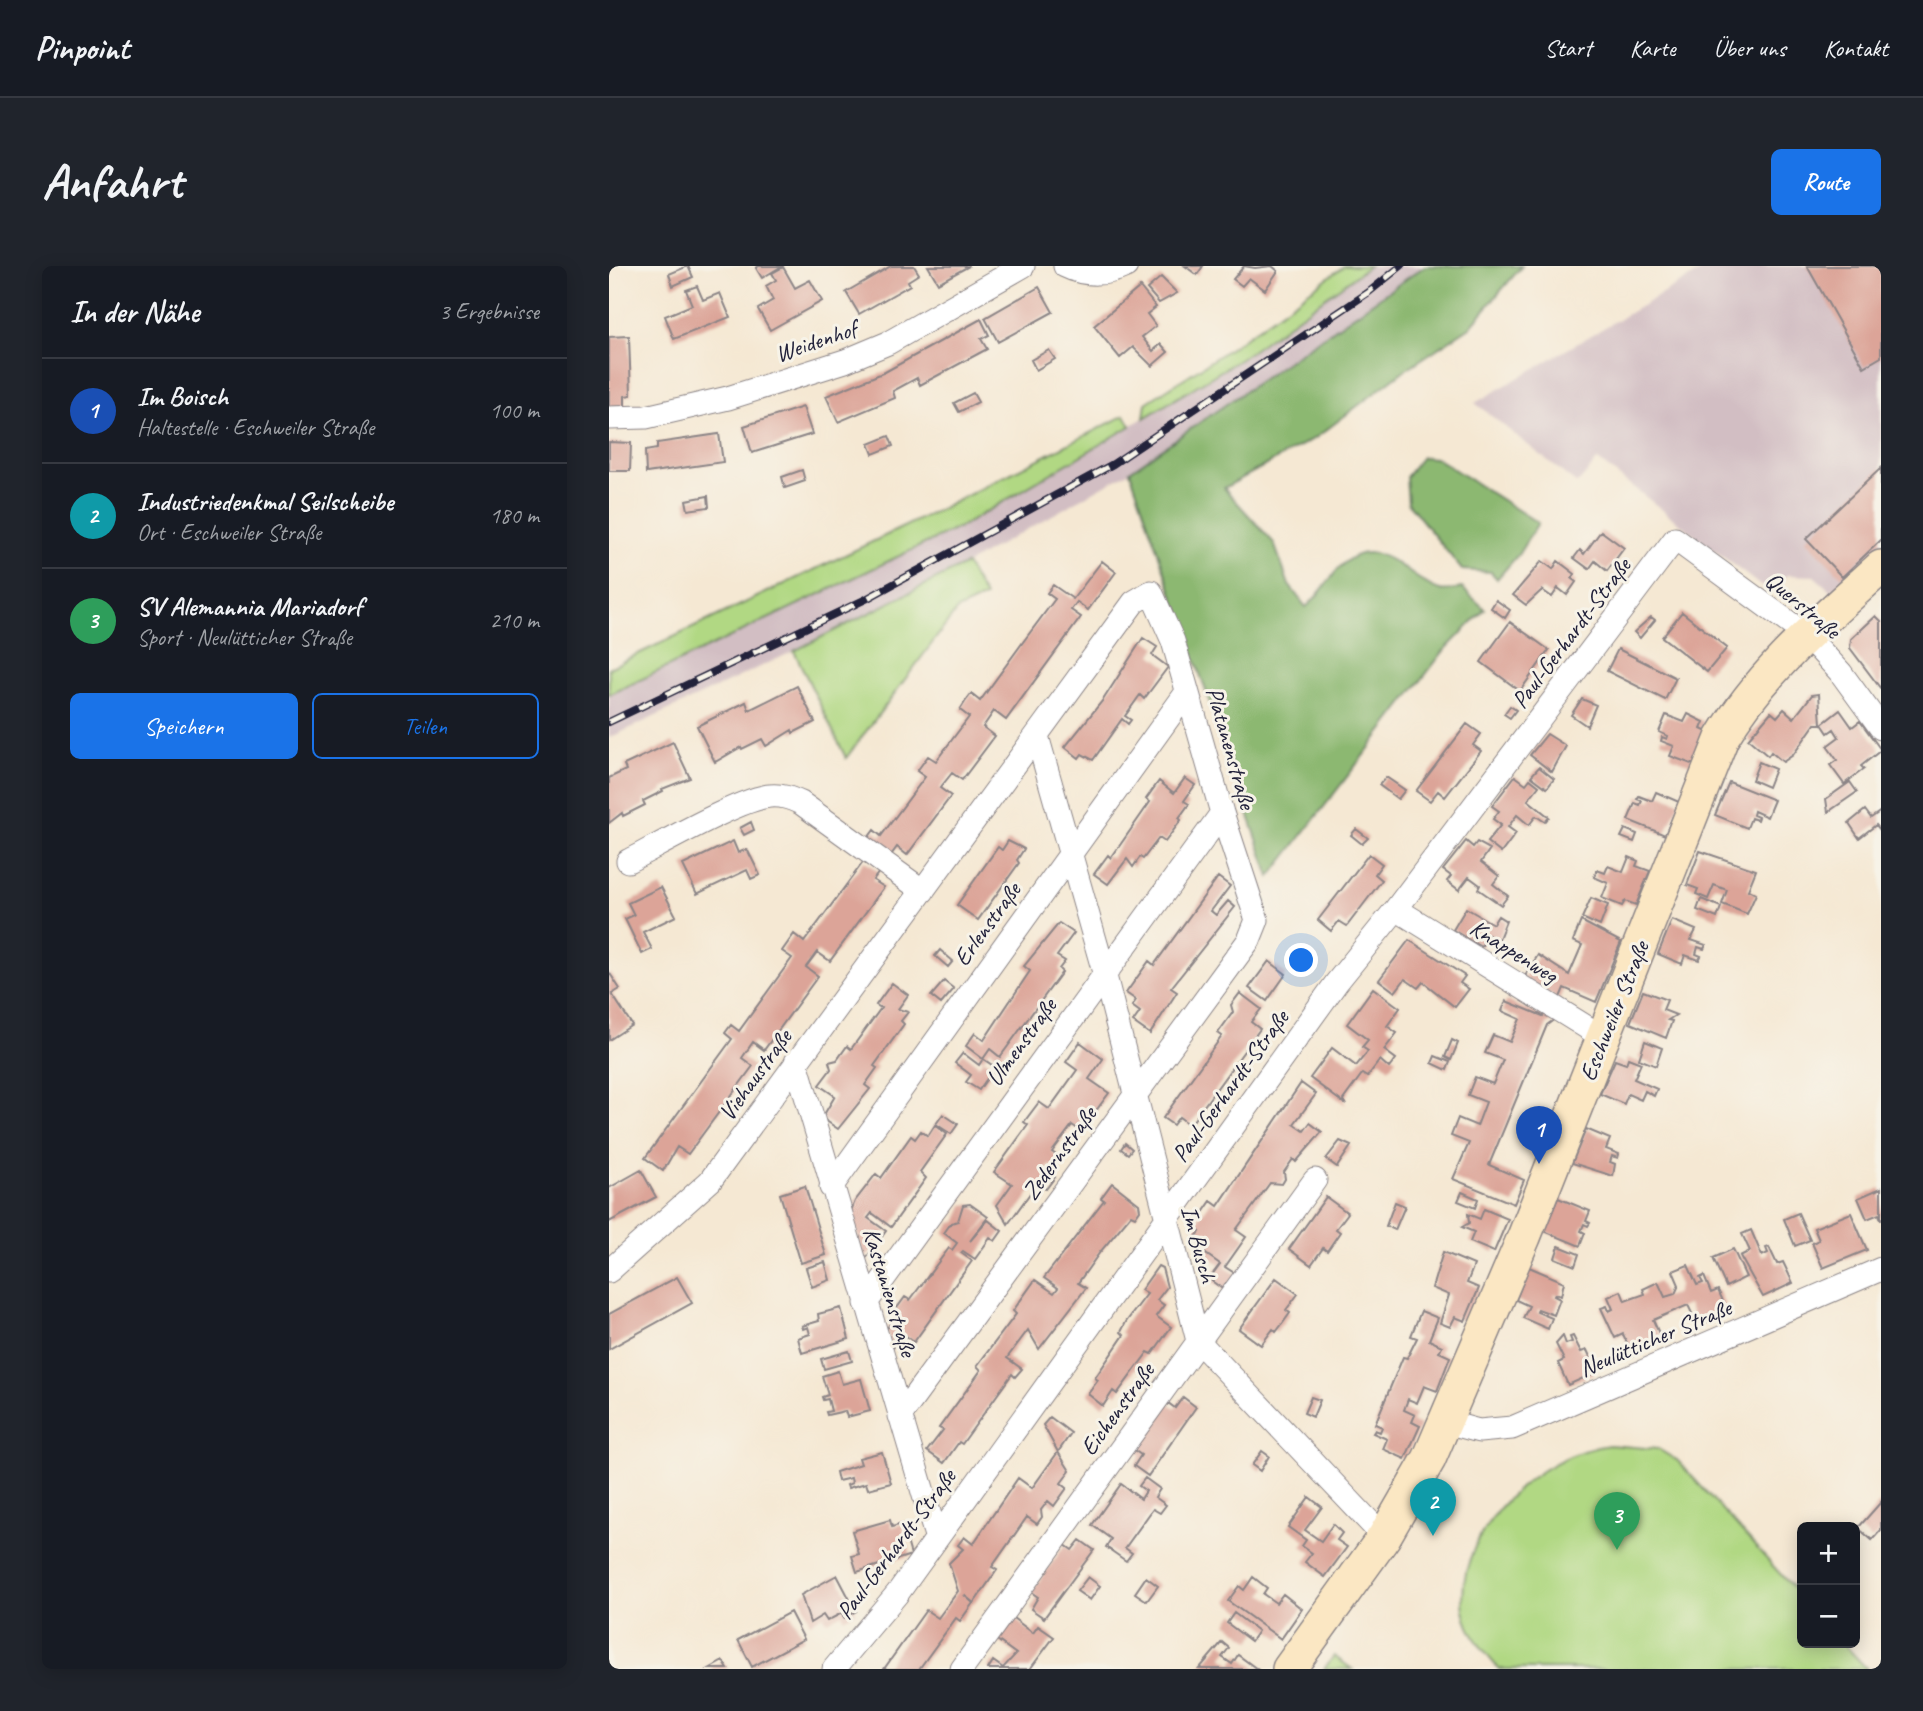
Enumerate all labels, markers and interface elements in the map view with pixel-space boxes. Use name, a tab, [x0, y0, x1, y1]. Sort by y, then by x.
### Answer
text: Pinpoint	[35, 27, 129, 69]
text: Start	[1545, 33, 1592, 63]
text: Karte	[1630, 33, 1676, 63]
text: Über uns	[1714, 33, 1786, 63]
text: Kontakt	[1824, 33, 1888, 63]
button: Route	[1771, 149, 1881, 215]
text: Anfahrt	[42, 151, 182, 213]
text: In der Nähe	[70, 293, 199, 331]
text: 3 Ergebnisse	[439, 297, 539, 326]
street label: Weidenhof	[771, 311, 865, 369]
text: Im Boisch	[137, 380, 228, 413]
text: 1	[88, 396, 98, 425]
text: 100 m	[490, 396, 539, 425]
text: Haltestelle · Eschweiler Straße	[137, 413, 374, 442]
text: Industriedenkmal Seilscheibe	[137, 485, 393, 518]
text: 2	[88, 501, 98, 530]
text: 180 m	[490, 501, 539, 530]
text: Ort · Eschweiler Straße	[137, 518, 321, 547]
street label: Paul-Gerhardt-Straße	[1505, 550, 1639, 714]
street label: Querstraße	[1759, 565, 1849, 647]
text: SV Alemannia Mariadorf	[137, 590, 362, 623]
text: 3	[88, 606, 98, 635]
text: 210 m	[490, 606, 539, 635]
text: Sport · Neulütticher Straße	[137, 623, 352, 652]
street label: Platanenstraße	[1199, 684, 1263, 815]
button: Speichern	[70, 693, 298, 759]
button: Teilen	[312, 693, 539, 759]
street label: Erlenstraße	[947, 875, 1029, 972]
street label: Knappenweg	[1465, 912, 1565, 990]
street label: Eschweiler Straße	[1572, 935, 1656, 1085]
your location	[1284, 943, 1318, 977]
street label: Ulmenstraße	[979, 990, 1064, 1092]
street label: Paul-Gerhardt-Straße	[1165, 1002, 1296, 1168]
street label: Viehaustraße	[712, 1022, 799, 1127]
street label: Zedernstraße	[1015, 1099, 1104, 1206]
pin: 1	[1516, 1106, 1562, 1164]
street label: Im Busch	[1174, 1202, 1224, 1288]
street label: Kastanienstraße	[856, 1224, 924, 1362]
street label: Neulütticher Straße	[1574, 1292, 1738, 1384]
street label: Eichenstraße	[1073, 1355, 1162, 1461]
street label: Paul-Gerhardt-Straße	[830, 1461, 964, 1625]
pin: 2	[1410, 1478, 1456, 1536]
pin: 3	[1594, 1492, 1640, 1550]
map controls	[1797, 1522, 1860, 1648]
button: +	[1797, 1522, 1860, 1585]
button: −	[1797, 1585, 1860, 1648]

